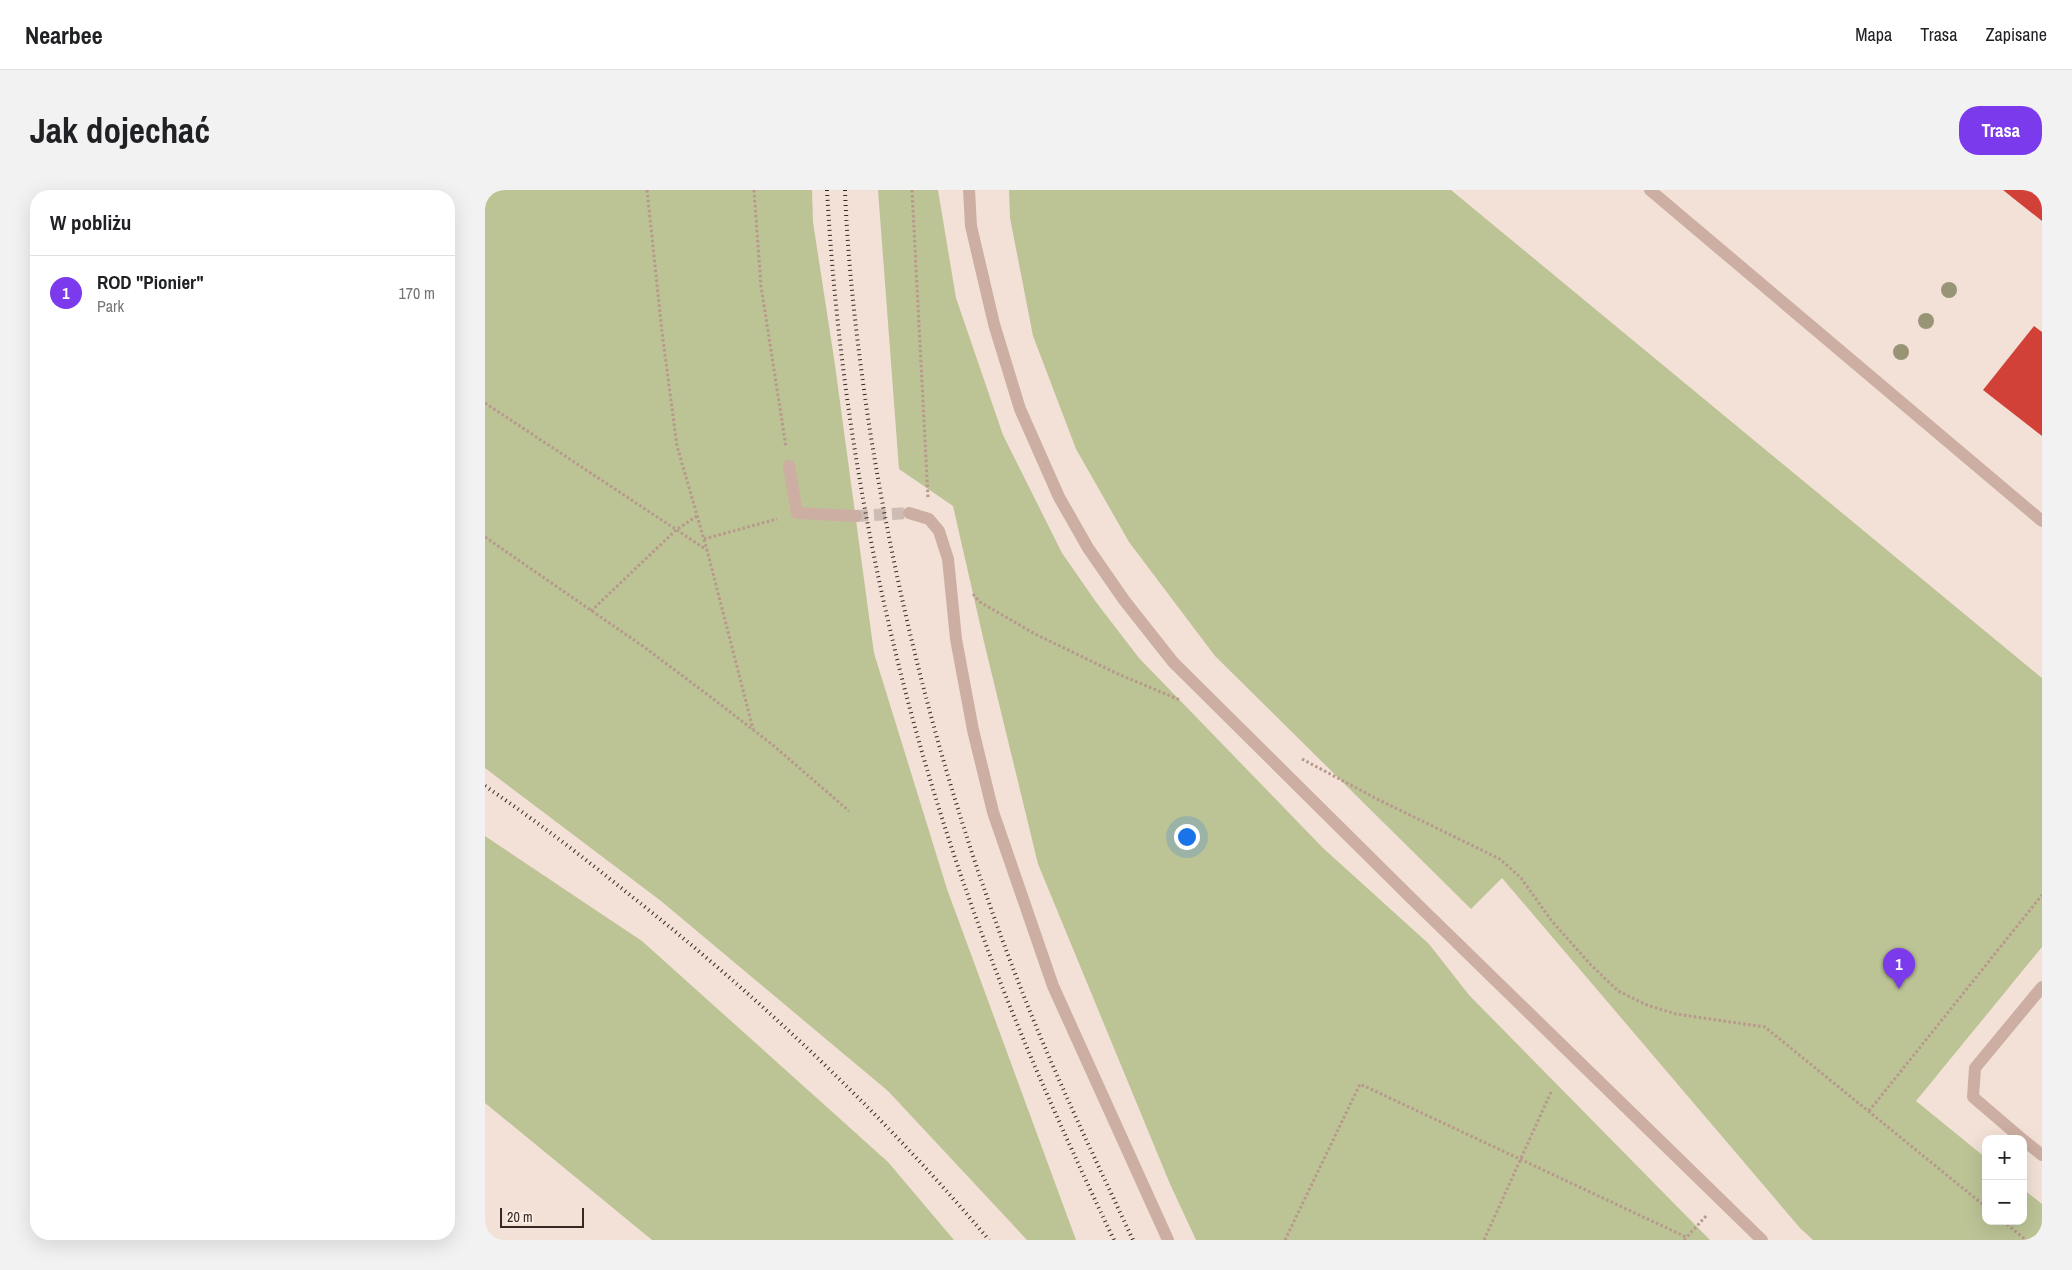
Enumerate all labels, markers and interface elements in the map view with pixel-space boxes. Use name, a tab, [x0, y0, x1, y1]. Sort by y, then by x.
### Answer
text: Nearbee	[25, 19, 103, 51]
text: Mapa	[1855, 22, 1892, 47]
text: Trasa	[1920, 22, 1957, 47]
text: Zapisane	[1985, 22, 2047, 47]
button: Trasa	[1959, 106, 2042, 155]
text: Jak dojechać	[30, 107, 210, 154]
text: W pobliżu	[50, 208, 131, 237]
text: ROD "Pionier"	[97, 269, 204, 295]
text: 1	[62, 282, 70, 304]
text: 170 m	[399, 282, 435, 304]
text: Park	[97, 295, 124, 317]
your location	[1174, 824, 1200, 850]
pin: 1	[1883, 948, 1915, 989]
map controls	[1982, 1135, 2027, 1225]
button: +	[1982, 1135, 2027, 1180]
button: −	[1982, 1180, 2027, 1225]
scale bar	[500, 1205, 584, 1228]
text: 20 m	[507, 1208, 533, 1226]

